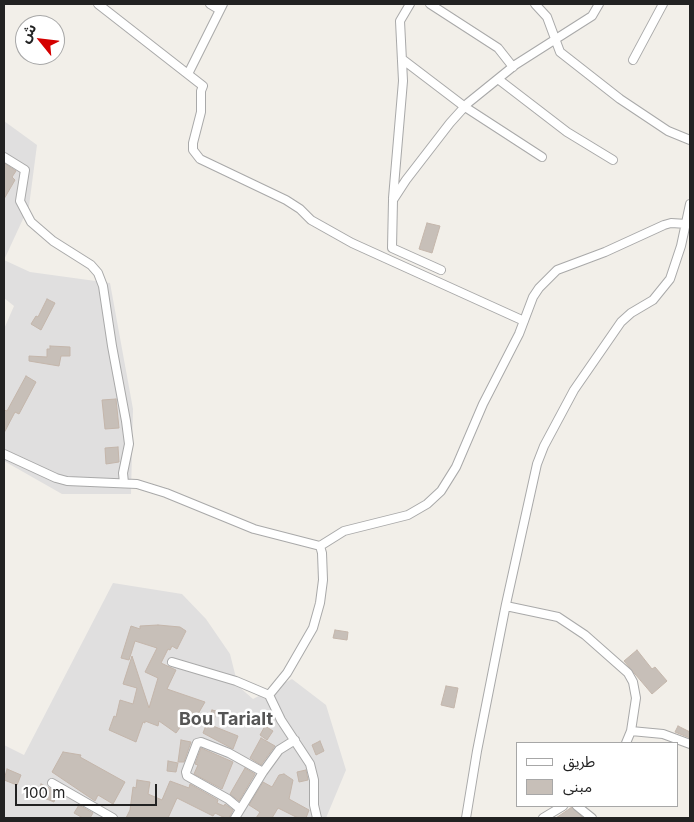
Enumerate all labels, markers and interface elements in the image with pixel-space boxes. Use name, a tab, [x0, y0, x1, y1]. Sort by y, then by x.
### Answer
north arrow	[15, 15, 65, 65]
text: ش	[15, 20, 39, 45]
district label: Bou Tarialt	[179, 709, 273, 731]
legend	[516, 742, 679, 807]
text: طريق	[563, 752, 595, 771]
scale bar	[18, 774, 160, 806]
text: مبنى	[563, 777, 592, 796]
text: 100 m	[23, 783, 65, 802]

